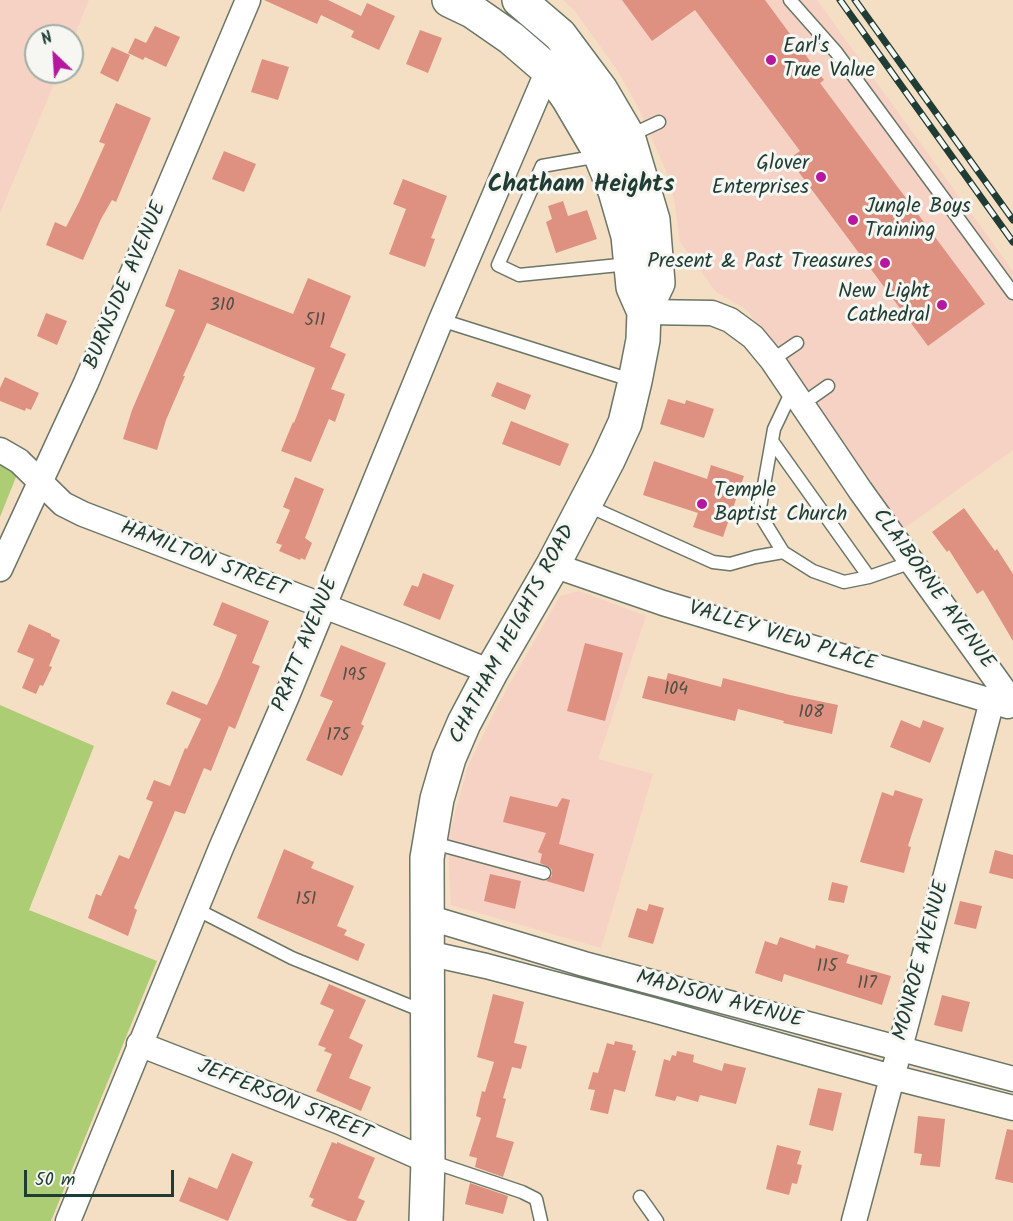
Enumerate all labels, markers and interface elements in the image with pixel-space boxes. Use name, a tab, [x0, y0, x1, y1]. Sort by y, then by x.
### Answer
north arrow	[24, 24, 84, 84]
text: N	[37, 26, 57, 53]
place label: Earl's True Value	[783, 35, 875, 85]
marker: Earl's True Value	[764, 53, 778, 67]
place label: Glover Enterprises	[712, 152, 809, 202]
marker: Glover Enterprises	[814, 170, 828, 184]
district label: Chatham Heights	[488, 173, 674, 201]
place label: Jungle Boys Training	[865, 195, 971, 245]
street label: BURNSIDE AVENUE	[80, 198, 174, 374]
marker: Jungle Boys Training	[846, 213, 860, 227]
place label: Present & Past Treasures	[647, 250, 873, 276]
marker: Present & Past Treasures	[878, 256, 892, 270]
place label: New Light Cathedral	[838, 280, 930, 330]
house number: 310	[210, 296, 234, 318]
marker: New Light Cathedral	[935, 298, 949, 312]
house number: 511	[305, 311, 325, 333]
place label: Temple Baptist Church	[714, 479, 847, 529]
marker: Temple Baptist Church	[695, 497, 709, 511]
street label: CLAIBORNE AVENUE	[865, 505, 999, 675]
street label: HAMILTON STREET	[116, 517, 292, 605]
street label: CHATHAM HEIGHTS ROAD	[445, 521, 583, 749]
street label: PRATT AVENUE	[269, 574, 345, 716]
street label: VALLEY VIEW PLACE	[685, 597, 879, 679]
house number: 195	[342, 666, 366, 688]
house number: 104	[664, 680, 688, 702]
house number: 108	[798, 703, 824, 725]
house number: 175	[326, 726, 350, 748]
street label: MONROE AVENUE	[890, 878, 956, 1044]
house number: 151	[296, 890, 316, 912]
house number: 115	[817, 957, 837, 979]
street label: MADISON AVENUE	[633, 967, 805, 1035]
house number: 117	[857, 974, 877, 996]
street label: JEFFERSON STREET	[193, 1056, 375, 1148]
scale bar	[27, 1158, 177, 1196]
text: 50 m	[35, 1166, 75, 1195]

